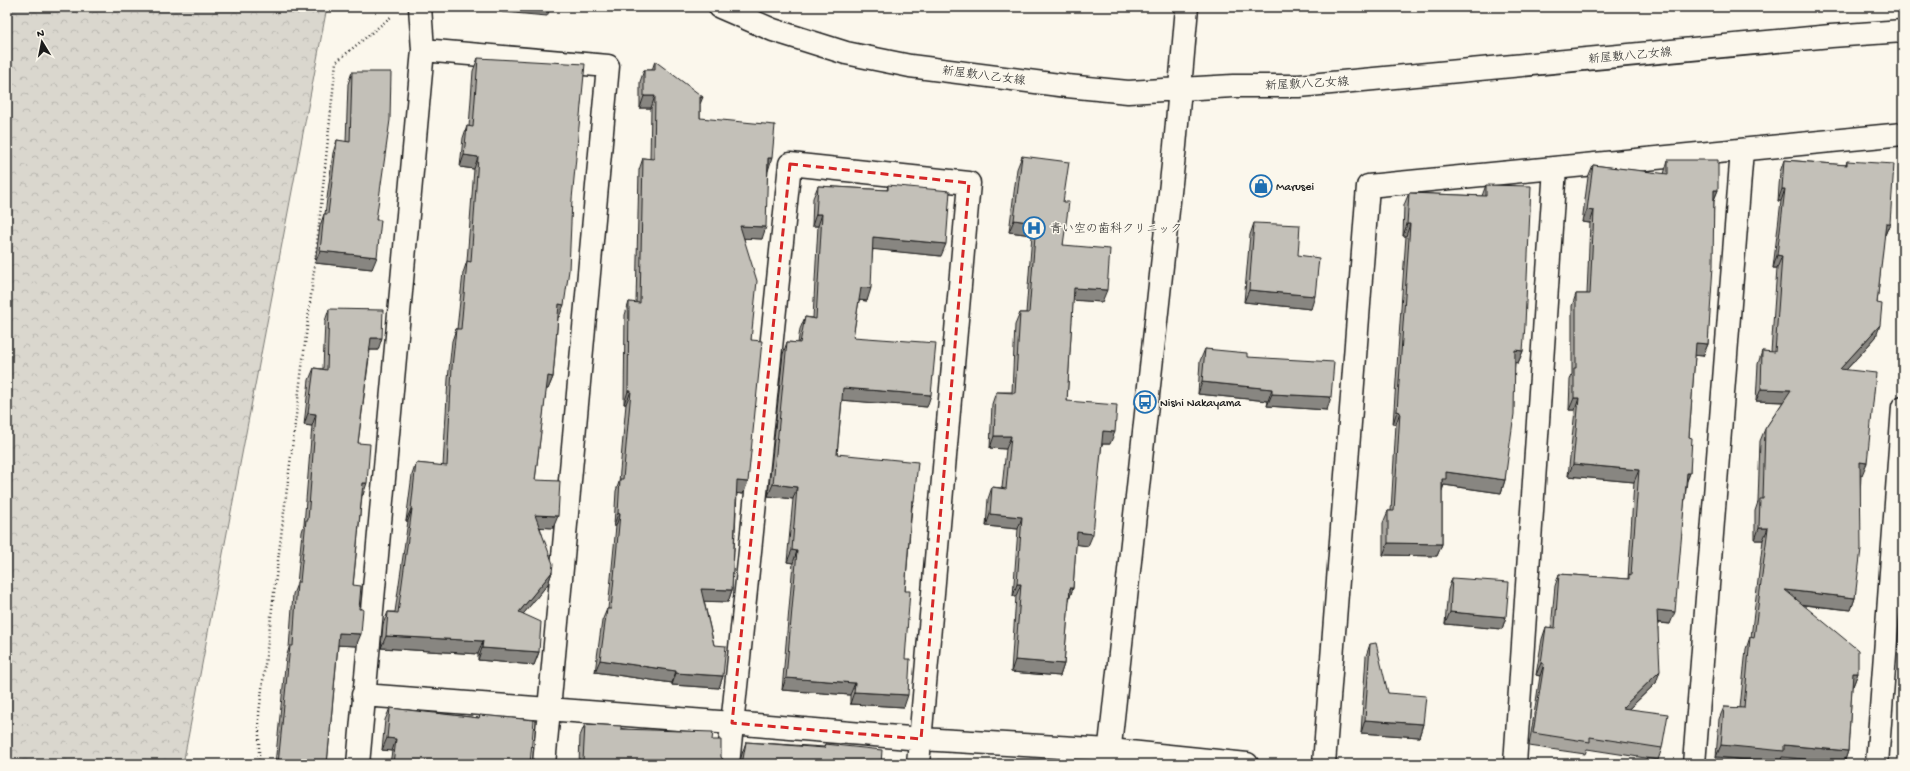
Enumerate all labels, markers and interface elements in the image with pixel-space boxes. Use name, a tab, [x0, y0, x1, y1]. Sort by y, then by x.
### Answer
north arrow	[22, 22, 62, 62]
text: N	[36, 28, 45, 41]
street label: 新屋敷八乙女線	[1588, 45, 1673, 68]
street label: 新屋敷八乙女線	[941, 64, 1026, 89]
street label: 新屋敷八乙女線	[1265, 75, 1349, 94]
shop icon: Marusei	[1248, 173, 1274, 199]
place label: Marusei	[1276, 181, 1314, 195]
hospital icon: 青い空の歯科クリニック	[1021, 215, 1047, 241]
place label: 青い空の歯科クリニック	[1050, 222, 1182, 237]
bus stop icon: Nishi Nakayama	[1132, 389, 1158, 415]
place label: Nishi Nakayama	[1160, 397, 1241, 411]

